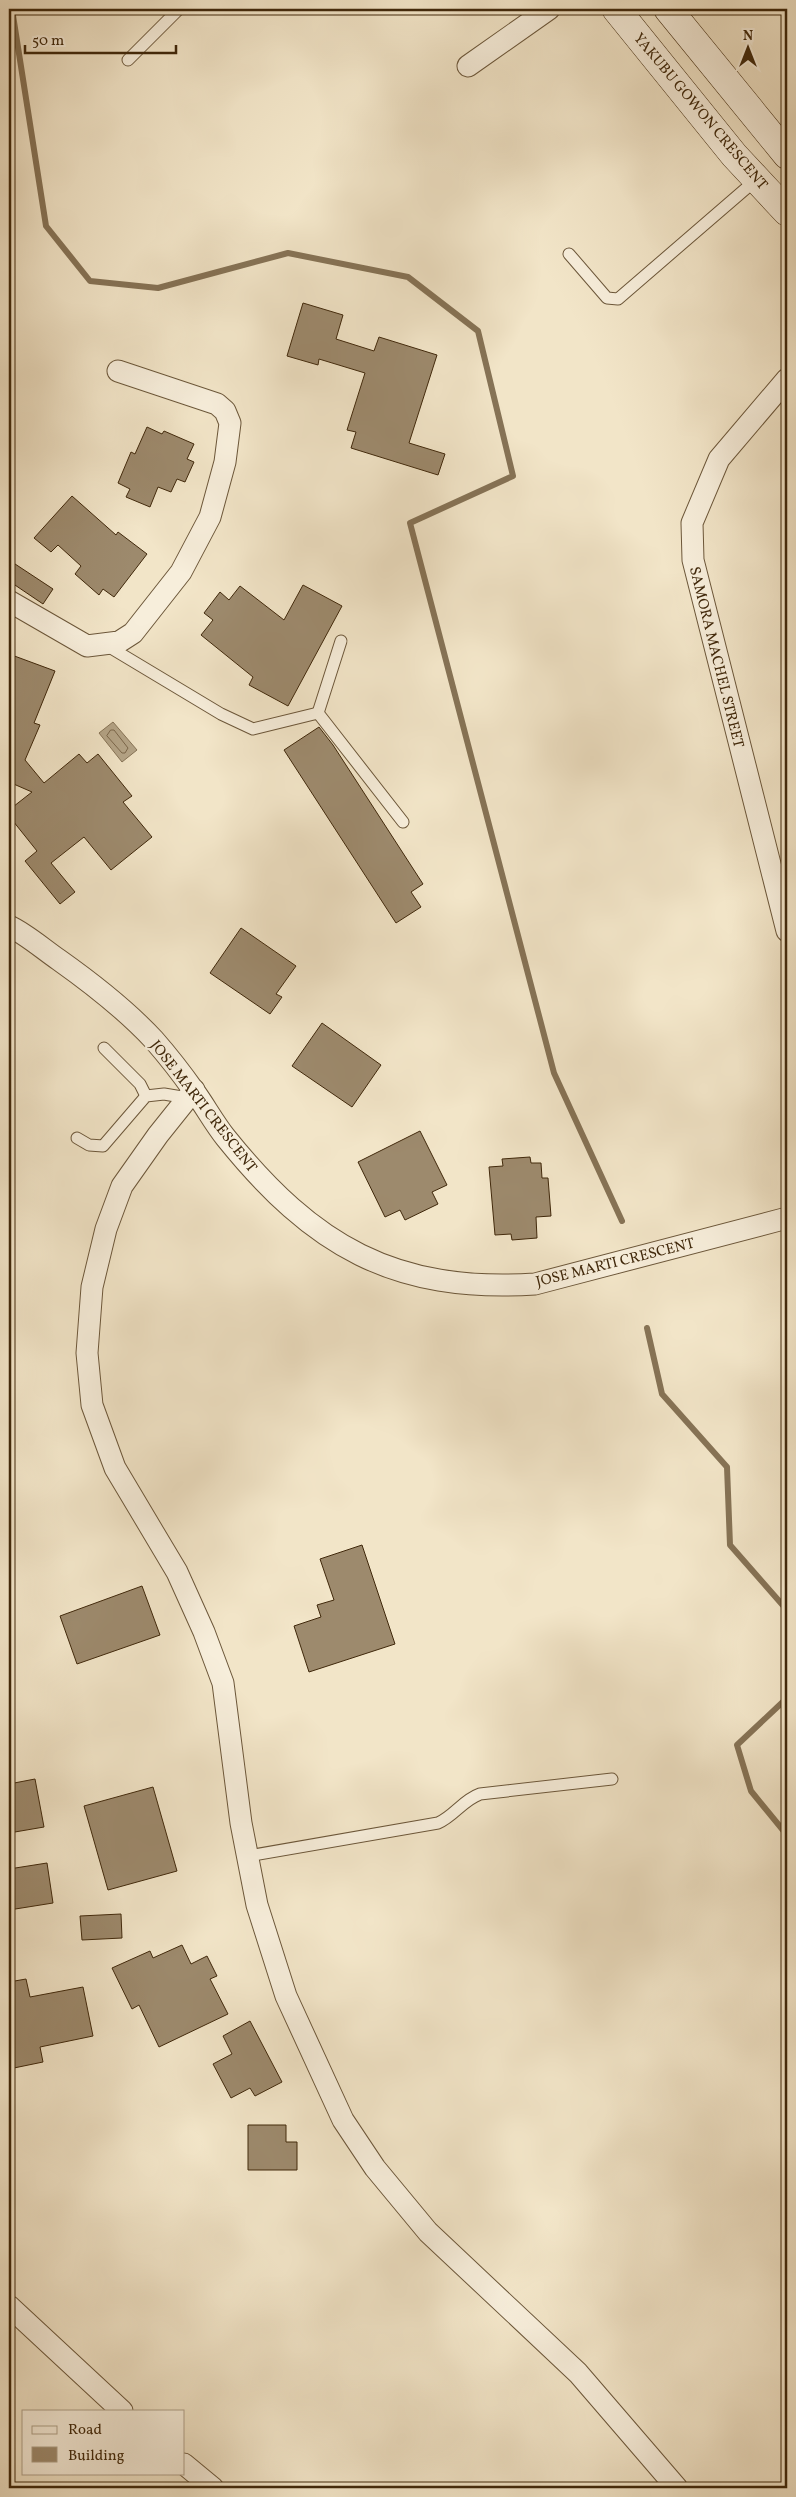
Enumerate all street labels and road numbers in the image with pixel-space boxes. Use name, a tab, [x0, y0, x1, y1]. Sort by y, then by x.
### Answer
street label: YAKUBU GOWON CRESCENT	[630, 29, 772, 193]
street label: SAMORA MACHEL STREET	[683, 565, 748, 750]
street label: JOSE MARTI CRESCENT	[144, 1036, 261, 1178]
street label: JOSE MARTI CRESCENT	[534, 1234, 697, 1293]

